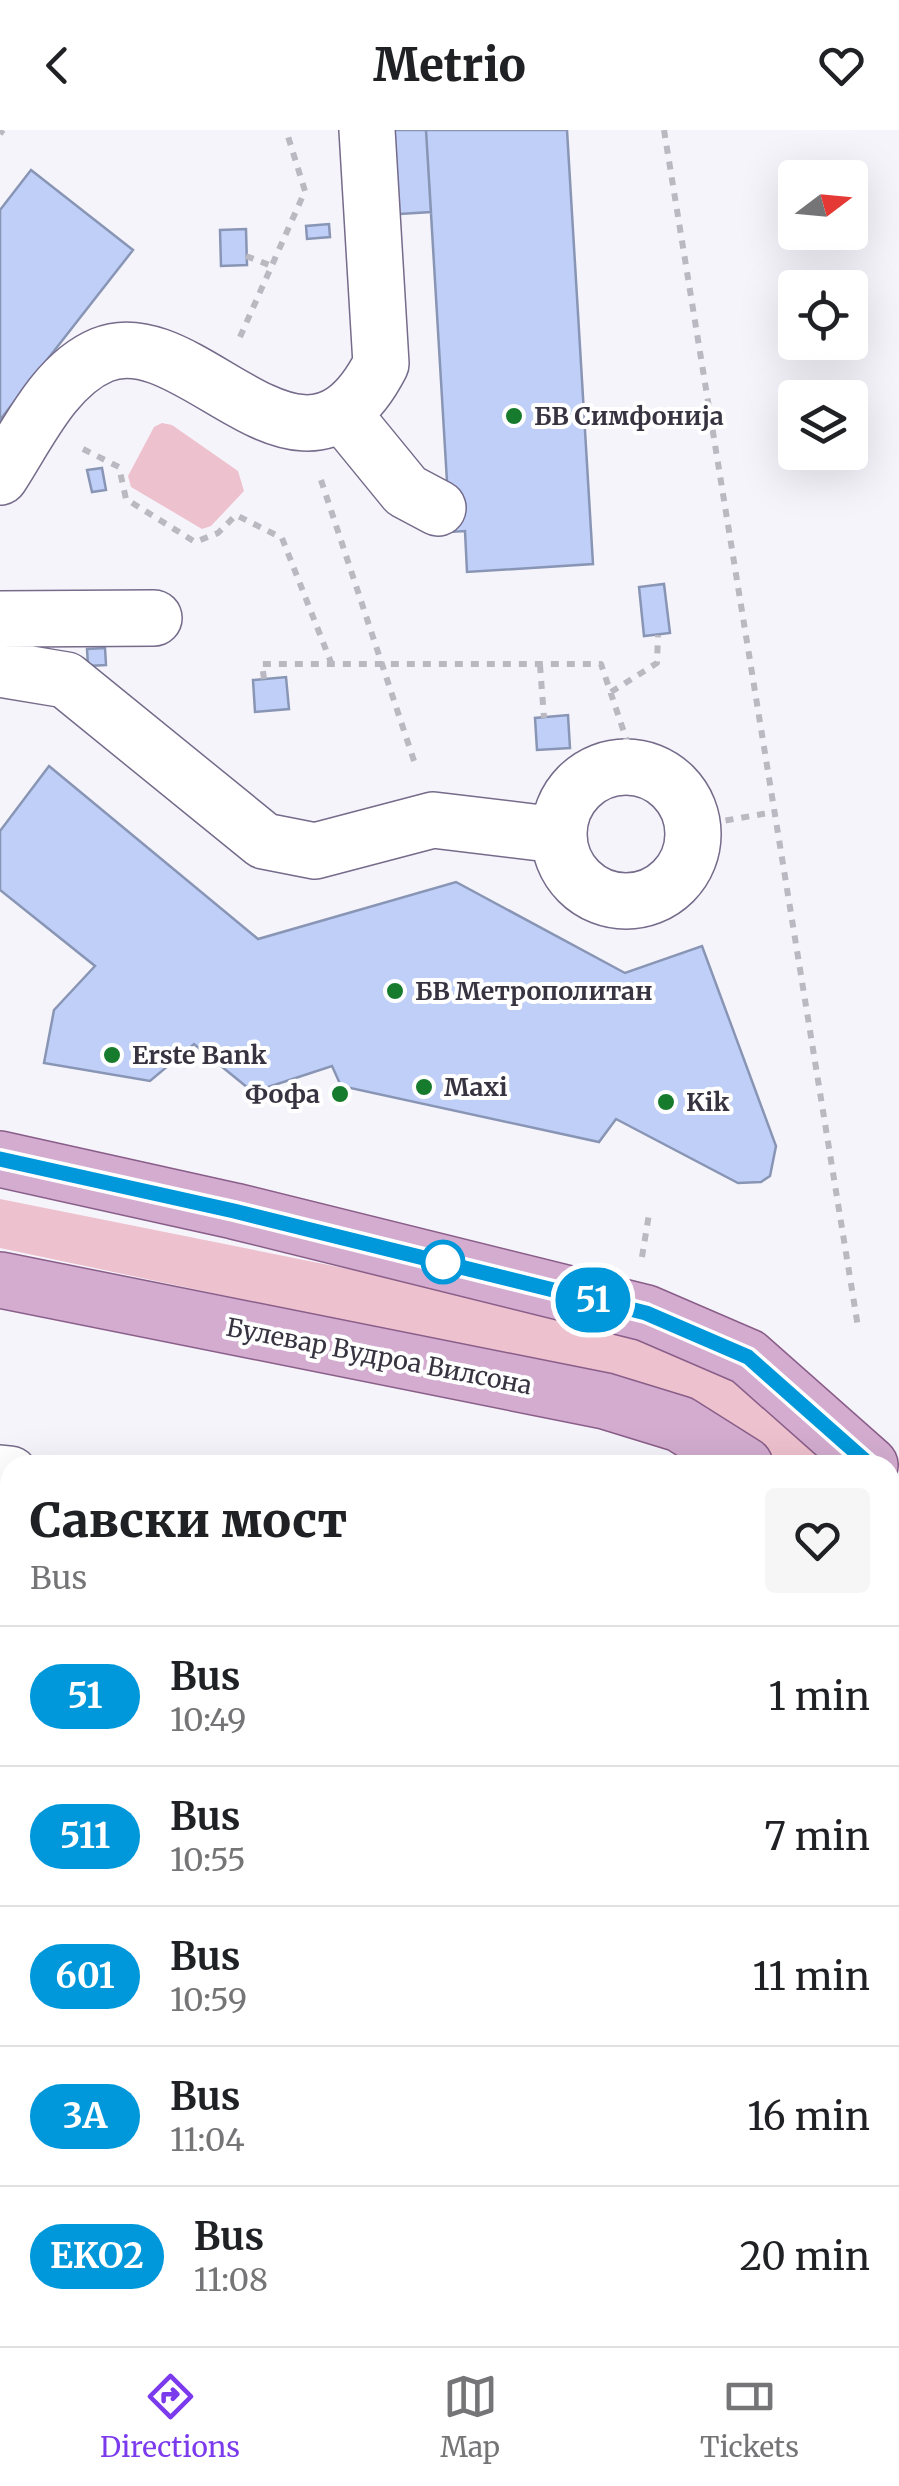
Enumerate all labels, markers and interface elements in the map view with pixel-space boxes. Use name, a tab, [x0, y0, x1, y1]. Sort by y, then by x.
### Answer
text: Metrio	[373, 37, 526, 93]
icon: back	[30, 38, 85, 93]
icon: heart	[814, 38, 869, 93]
north arrow	[778, 160, 868, 250]
map controls	[778, 160, 868, 470]
button: locate	[778, 270, 868, 360]
button: layers	[778, 380, 868, 470]
place label: БВ Симфонија	[534, 400, 724, 432]
marker: БВ Симфонија	[503, 405, 525, 427]
place label: БВ Метрополитан	[415, 975, 653, 1007]
marker: БВ Метрополитан	[384, 980, 406, 1002]
place label: Erste Bank	[132, 1039, 267, 1071]
marker: Erste Bank	[101, 1044, 123, 1066]
place label: Maxi	[444, 1071, 508, 1103]
marker: Maxi	[413, 1076, 435, 1098]
place label: Фофа	[245, 1078, 320, 1110]
marker: Фофа	[329, 1083, 351, 1105]
place label: Kik	[686, 1086, 730, 1118]
marker: Kik	[655, 1091, 677, 1113]
unlabelled marker	[422, 1241, 464, 1283]
line badge: 51	[548, 1268, 638, 1332]
text: 51	[575, 1278, 611, 1322]
street label: Булевар Вудроа Вилсона	[223, 1311, 535, 1401]
button: heart	[765, 1488, 870, 1593]
text: Савски мост	[30, 1490, 347, 1550]
text: Bus	[30, 1558, 87, 1598]
text: Bus	[170, 1653, 240, 1700]
text: 1 min	[769, 1673, 870, 1720]
text: 51	[67, 1674, 103, 1718]
text: 10:49	[170, 1700, 246, 1740]
text: Bus	[170, 1793, 240, 1840]
text: 7 min	[764, 1813, 870, 1860]
text: 511	[60, 1814, 110, 1858]
text: 10:55	[170, 1840, 246, 1880]
text: Bus	[170, 1933, 240, 1980]
text: 11 min	[753, 1953, 870, 2000]
text: 601	[55, 1954, 115, 1998]
text: 10:59	[170, 1980, 247, 2020]
text: Bus	[170, 2073, 240, 2120]
text: 16 min	[747, 2093, 870, 2140]
text: 3A	[63, 2094, 107, 2138]
text: 11:04	[170, 2120, 245, 2160]
text: Bus	[194, 2213, 264, 2260]
text: 20 min	[740, 2233, 870, 2280]
text: EKO2	[50, 2234, 144, 2278]
text: 11:08	[194, 2260, 268, 2300]
tab: Directions	[100, 2369, 240, 2465]
tab: Map	[440, 2369, 500, 2465]
tab: Tickets	[700, 2369, 799, 2465]

